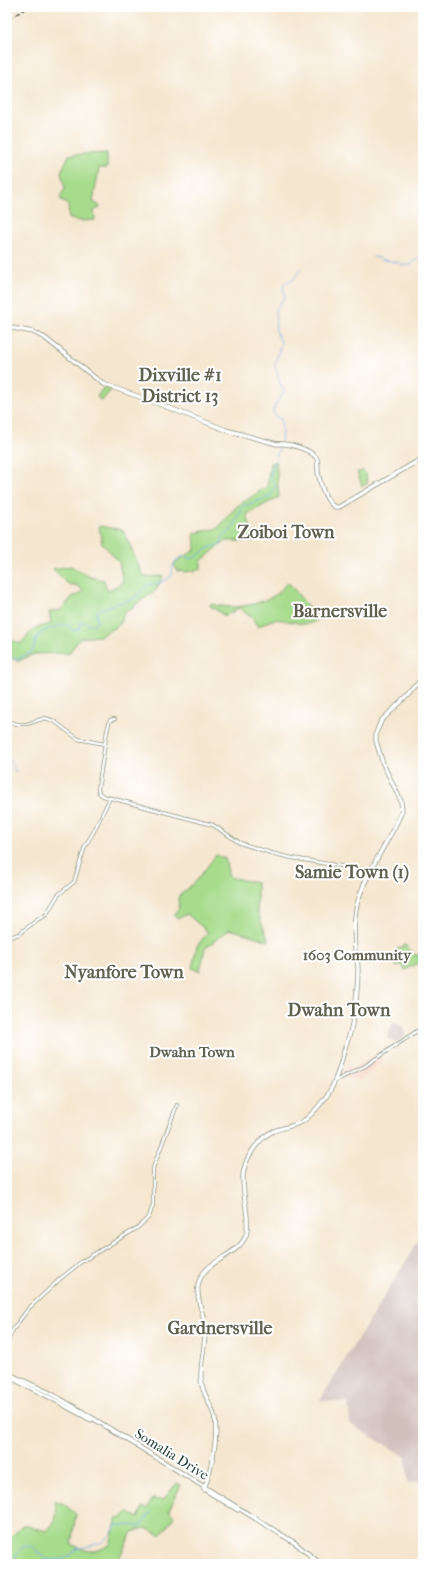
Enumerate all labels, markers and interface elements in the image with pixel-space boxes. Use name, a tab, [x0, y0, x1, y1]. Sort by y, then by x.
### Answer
district label: Dixville #1 District 13	[138, 365, 222, 407]
district label: Zoiboi Town	[237, 522, 335, 543]
district label: Barnersville	[293, 601, 387, 622]
district label: Samie Town (1)	[295, 862, 409, 883]
district label: 1603 Community	[303, 946, 412, 964]
district label: Nyanfore Town	[64, 962, 184, 983]
district label: Dwahn Town	[288, 1000, 391, 1021]
district label: Dwahn Town	[149, 1043, 235, 1061]
district label: Gardnersville	[168, 1318, 273, 1339]
street label: Somalia Drive	[132, 1425, 212, 1484]

